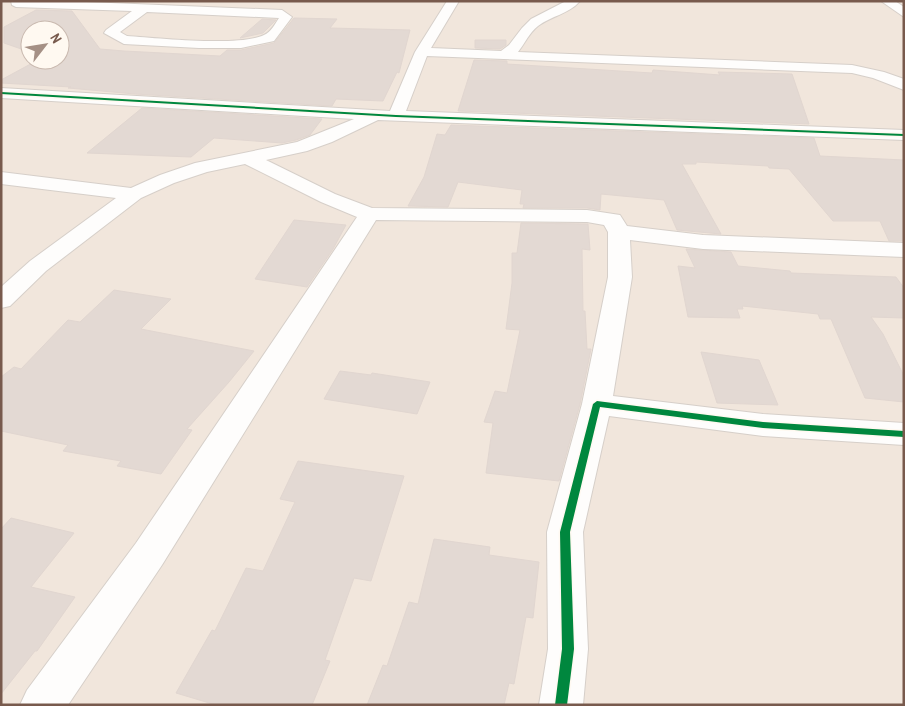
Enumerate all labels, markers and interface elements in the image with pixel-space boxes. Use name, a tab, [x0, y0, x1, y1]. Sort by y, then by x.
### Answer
north arrow	[20, 20, 70, 70]
text: N	[46, 30, 66, 46]

